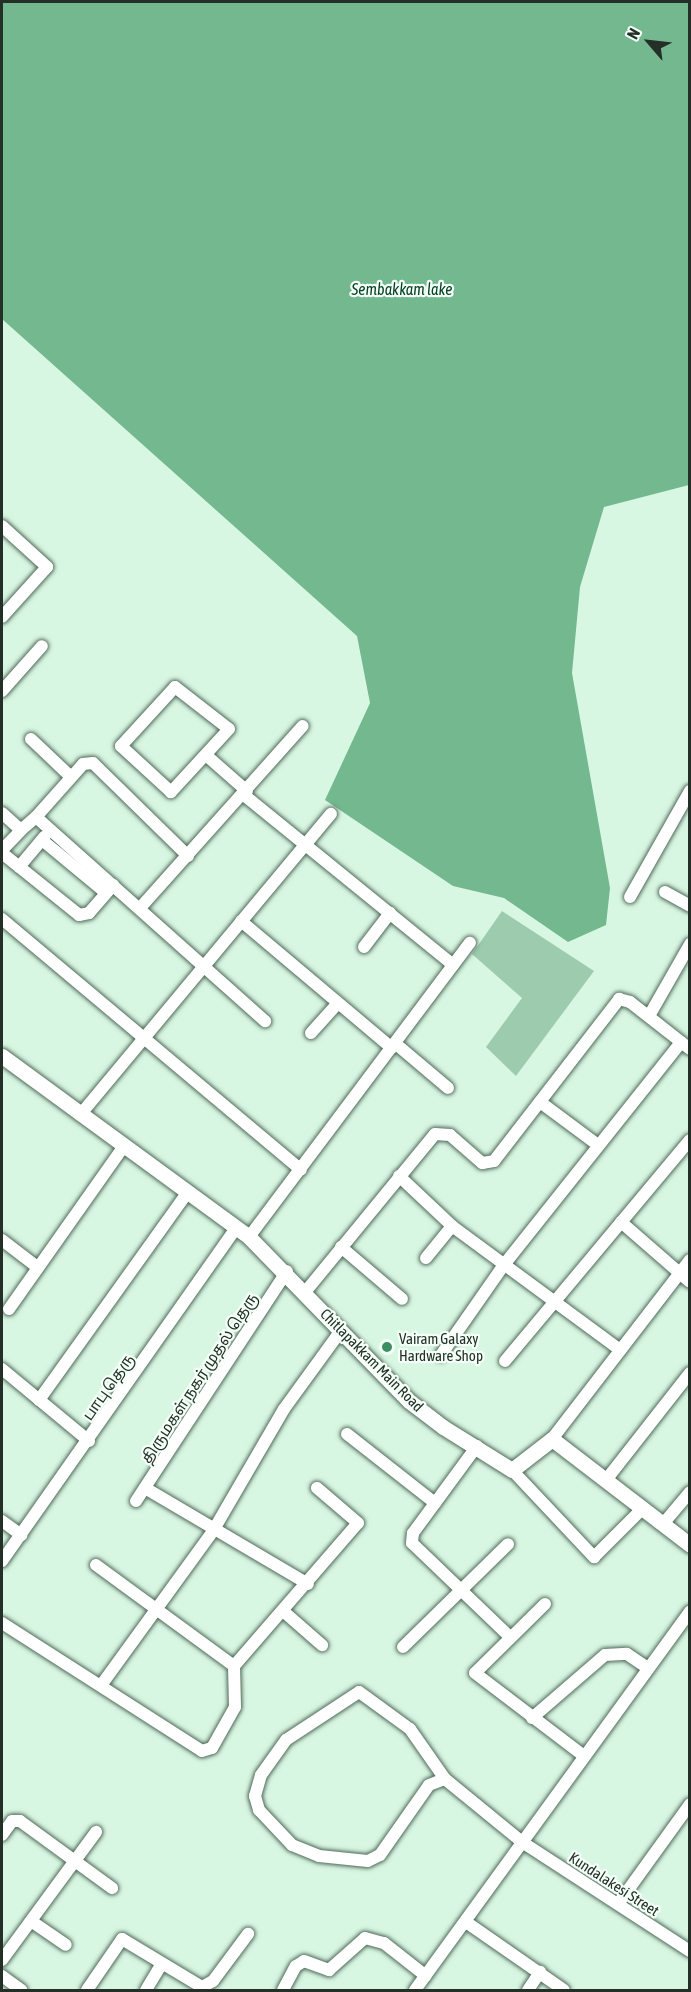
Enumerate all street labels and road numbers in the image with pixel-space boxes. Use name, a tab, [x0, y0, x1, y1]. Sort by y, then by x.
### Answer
street label: திருமகள் நகர் முதல் தெரு	[137, 1289, 261, 1467]
street label: Chitlapakkam Main Road	[317, 1305, 427, 1415]
street label: பாபு தெரு	[79, 1350, 137, 1424]
street label: Kundalakesi Street	[566, 1848, 662, 1920]

